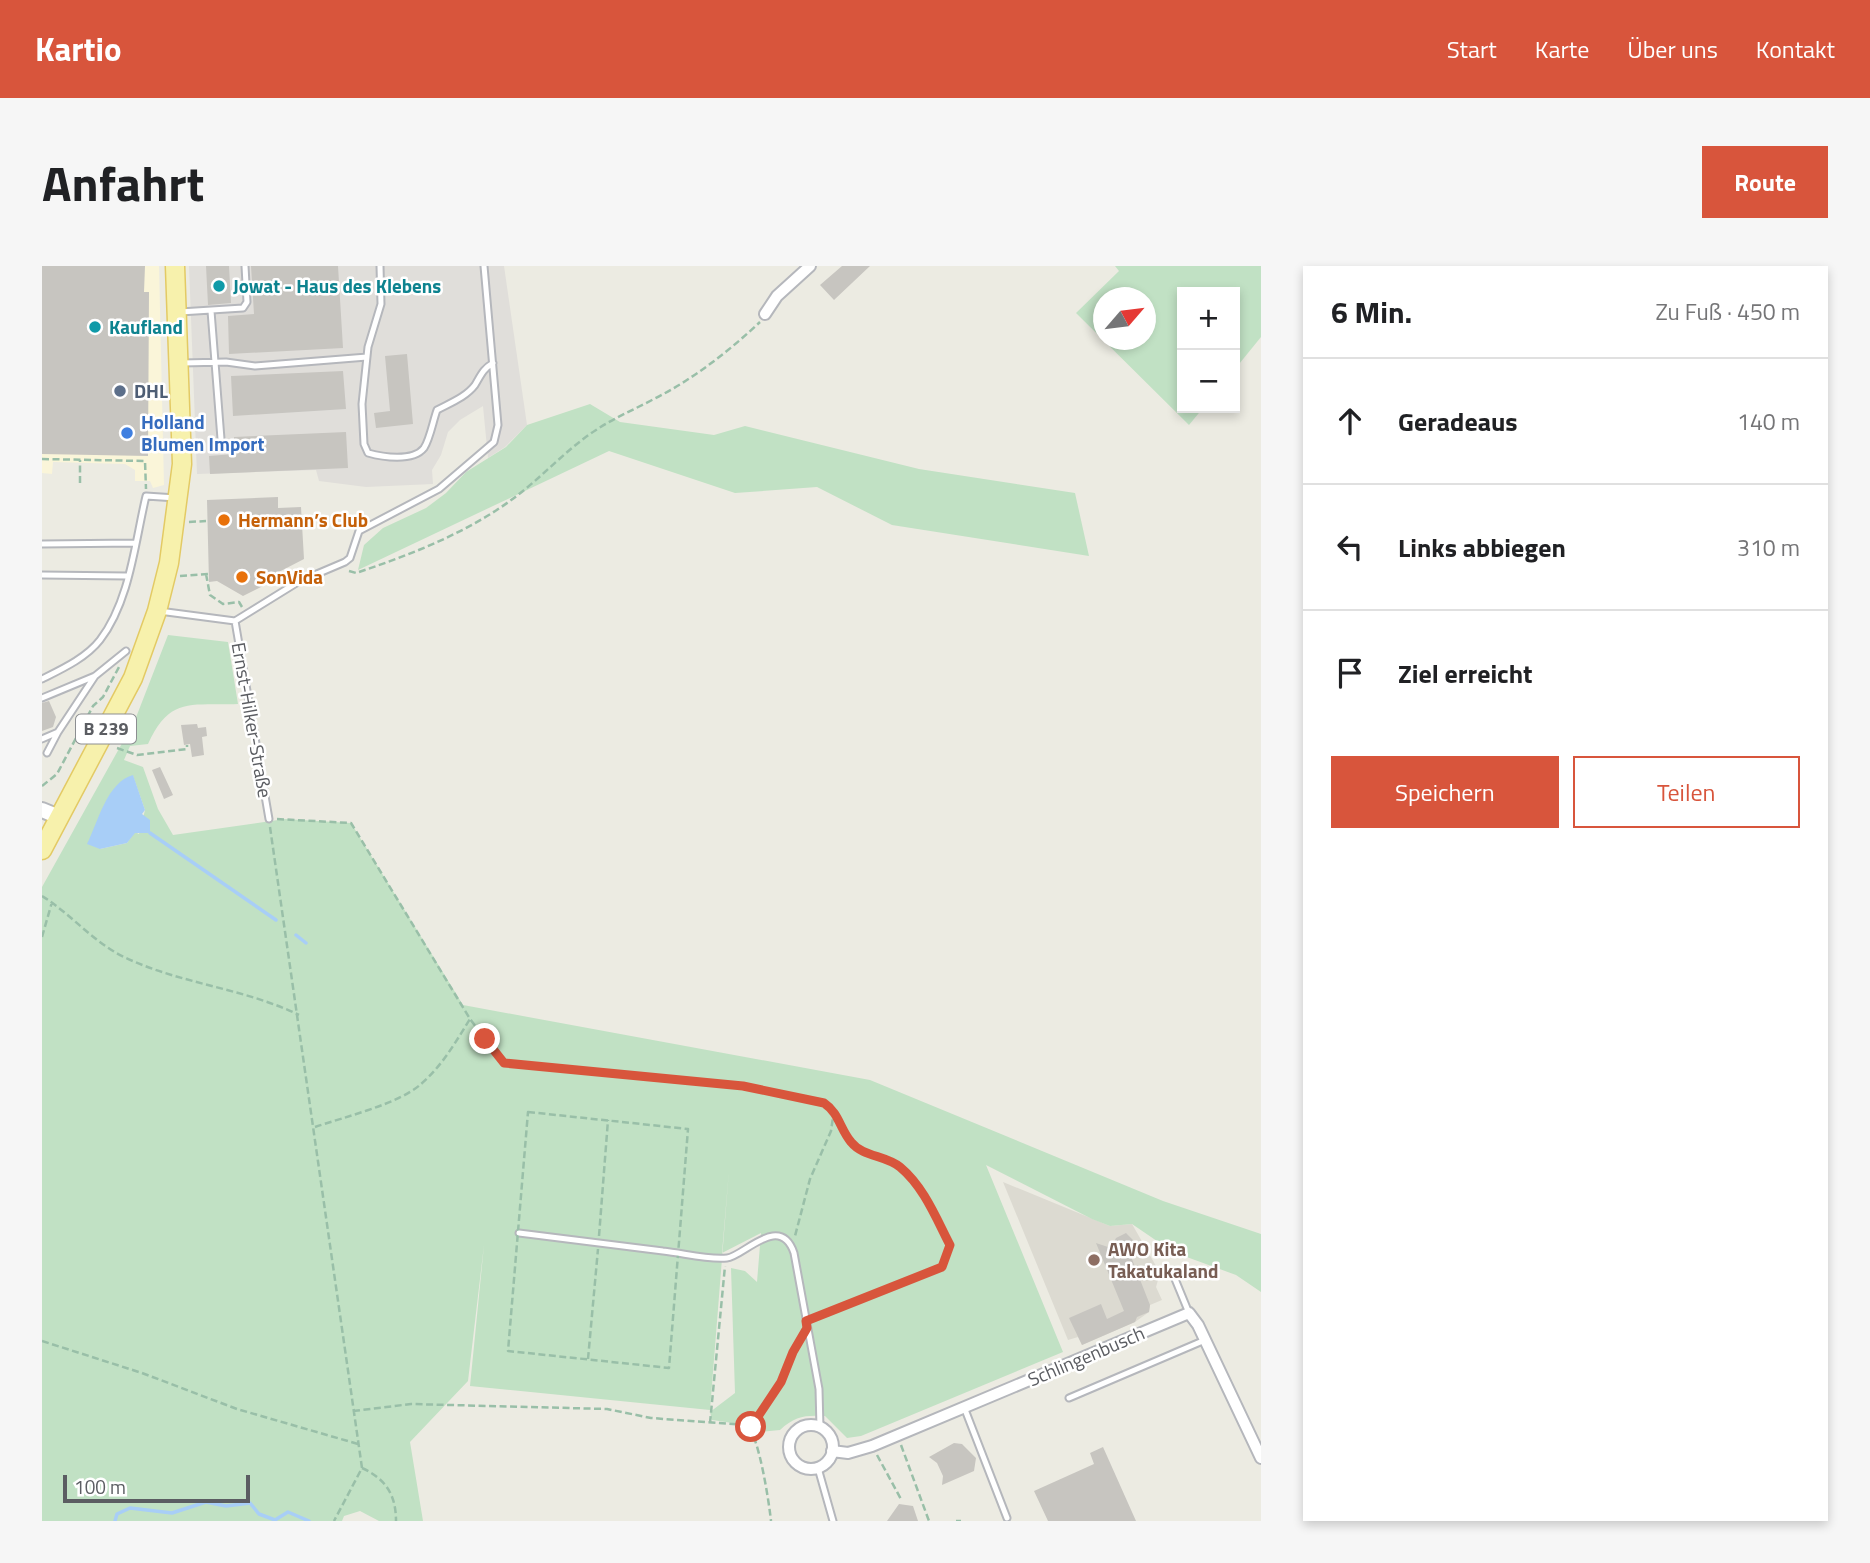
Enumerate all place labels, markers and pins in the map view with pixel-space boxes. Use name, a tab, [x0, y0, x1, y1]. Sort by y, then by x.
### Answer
place label: Jowat - Haus des Klebens	[233, 271, 441, 300]
marker: Jowat - Haus des Klebens	[211, 278, 227, 294]
place label: Kaufland	[109, 312, 183, 341]
marker: Kaufland	[87, 319, 103, 335]
place label: DHL	[134, 376, 168, 405]
marker: DHL	[112, 383, 128, 399]
place label: Holland Blumen Import	[141, 407, 264, 458]
marker: Holland Blumen Import	[119, 425, 135, 441]
place label: Hermann’s Club	[238, 505, 368, 534]
marker: Hermann’s Club	[216, 512, 232, 528]
place label: SonVida	[256, 562, 323, 591]
marker: SonVida	[234, 569, 250, 585]
place label: AWO Kita Takatukaland	[1108, 1234, 1219, 1285]
marker: AWO Kita Takatukaland	[1086, 1252, 1102, 1268]

